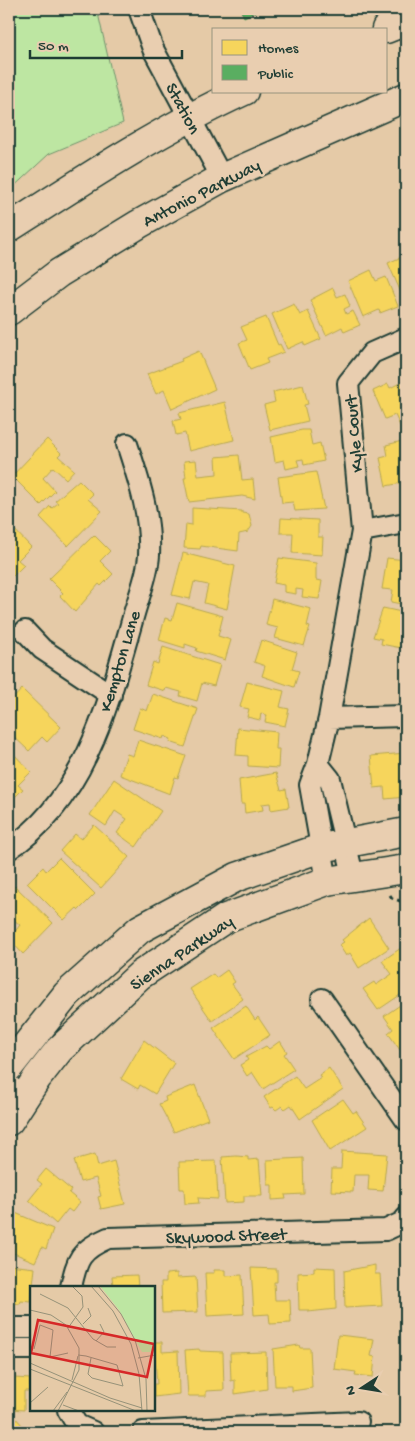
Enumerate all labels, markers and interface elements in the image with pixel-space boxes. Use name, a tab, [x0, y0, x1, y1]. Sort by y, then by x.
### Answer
scale bar	[30, 28, 182, 60]
legend	[212, 28, 388, 92]
text: 50 m	[38, 38, 69, 56]
text: Homes	[258, 40, 299, 58]
text: Public	[257, 66, 294, 84]
street label: Station	[160, 80, 204, 139]
street label: Antonio Parkway	[140, 156, 265, 233]
street label: Kyle Court	[342, 393, 369, 473]
street label: Kempton Lane	[96, 608, 147, 715]
street label: Sienna Parkway	[127, 912, 238, 996]
street label: Skywood Street	[165, 1225, 288, 1250]
inset map	[30, 1286, 155, 1411]
north arrow	[338, 1364, 388, 1414]
text: N	[342, 1384, 361, 1396]

